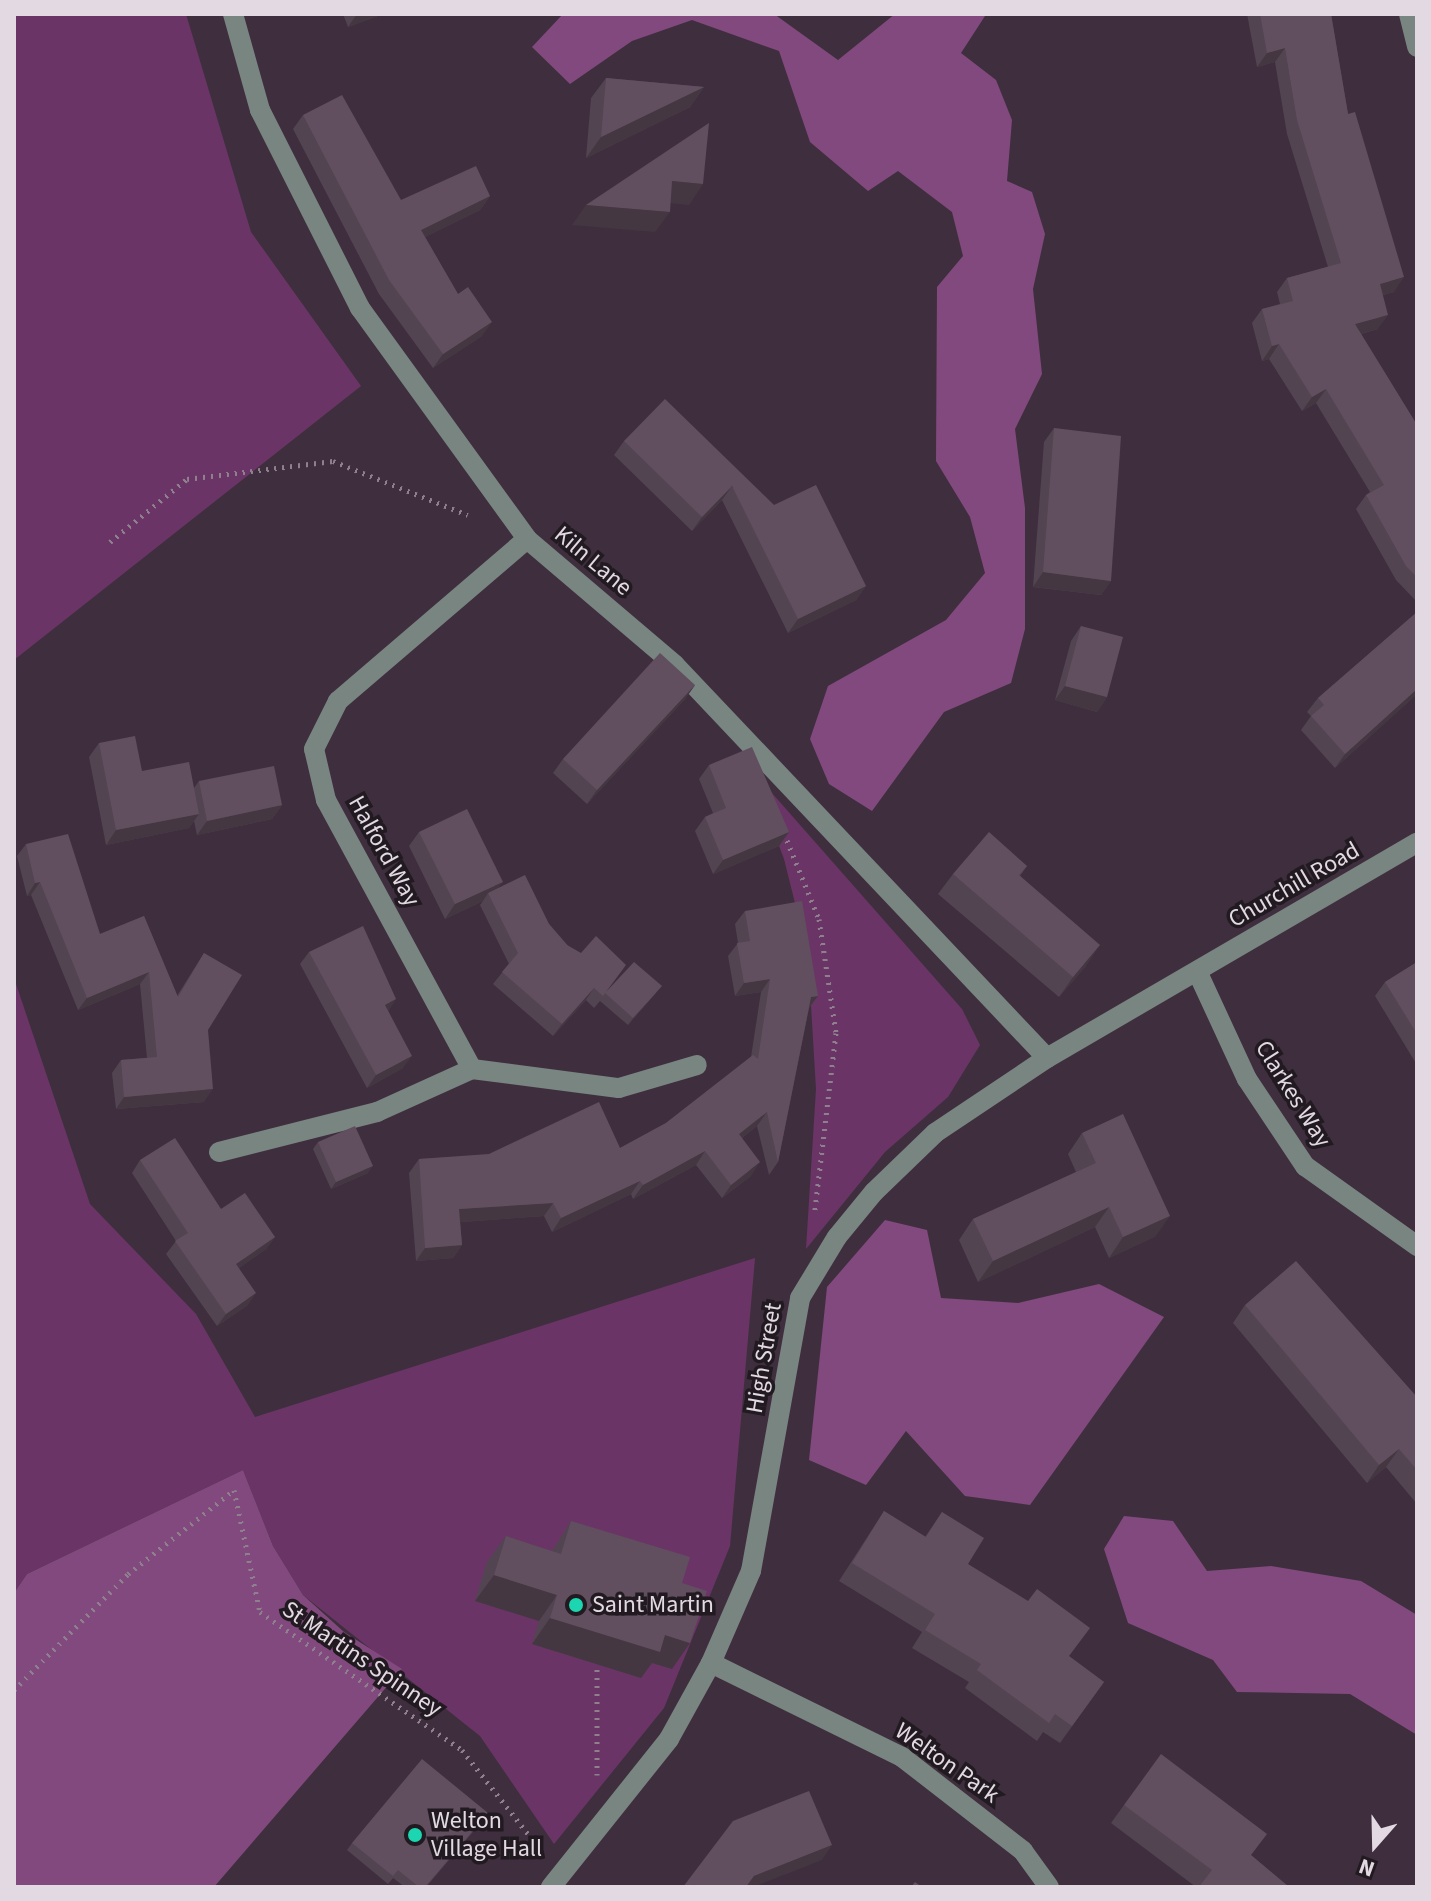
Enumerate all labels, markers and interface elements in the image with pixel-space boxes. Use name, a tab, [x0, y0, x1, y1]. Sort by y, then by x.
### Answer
street label: Kiln Lane	[548, 520, 638, 602]
street label: Halford Way	[342, 791, 426, 911]
street label: Churchill Road	[1223, 836, 1365, 934]
street label: Clarkes Way	[1249, 1035, 1337, 1153]
street label: High Street	[740, 1301, 788, 1415]
place label: Saint Martin	[592, 1591, 714, 1619]
street label: St Martins Spinney	[277, 1595, 447, 1723]
marker: Saint Martin	[567, 1596, 585, 1614]
street label: Welton Park	[889, 1717, 1005, 1809]
north arrow	[1335, 1805, 1415, 1885]
place label: Welton Village Hall	[431, 1807, 542, 1863]
marker: Welton Village Hall	[406, 1826, 424, 1844]
text: N	[1354, 1850, 1379, 1885]

